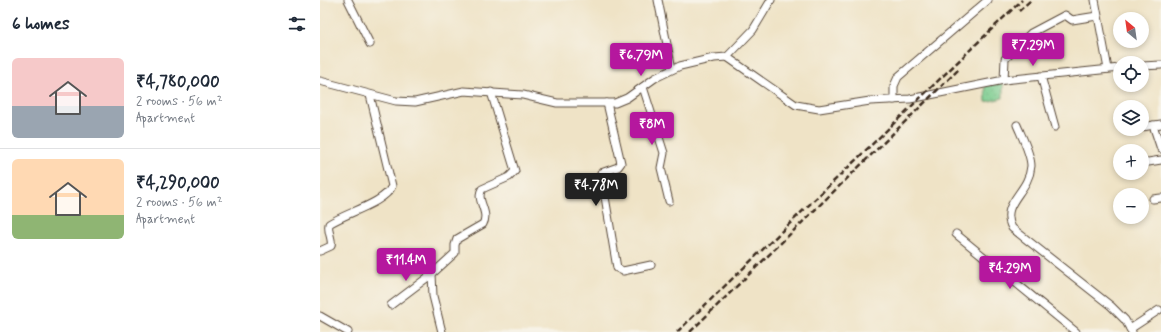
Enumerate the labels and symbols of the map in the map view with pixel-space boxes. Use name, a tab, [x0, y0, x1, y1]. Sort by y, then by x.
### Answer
north arrow	[1113, 12, 1149, 48]
pin: ₹7.29M	[1000, 33, 1066, 67]
pin: ₹6.79M	[608, 43, 674, 77]
pin: ₹8M	[633, 112, 671, 146]
pin: ₹4.78M	[563, 173, 629, 207]
pin: ₹11.4M	[373, 248, 439, 282]
pin: ₹4.29M	[977, 256, 1043, 290]

